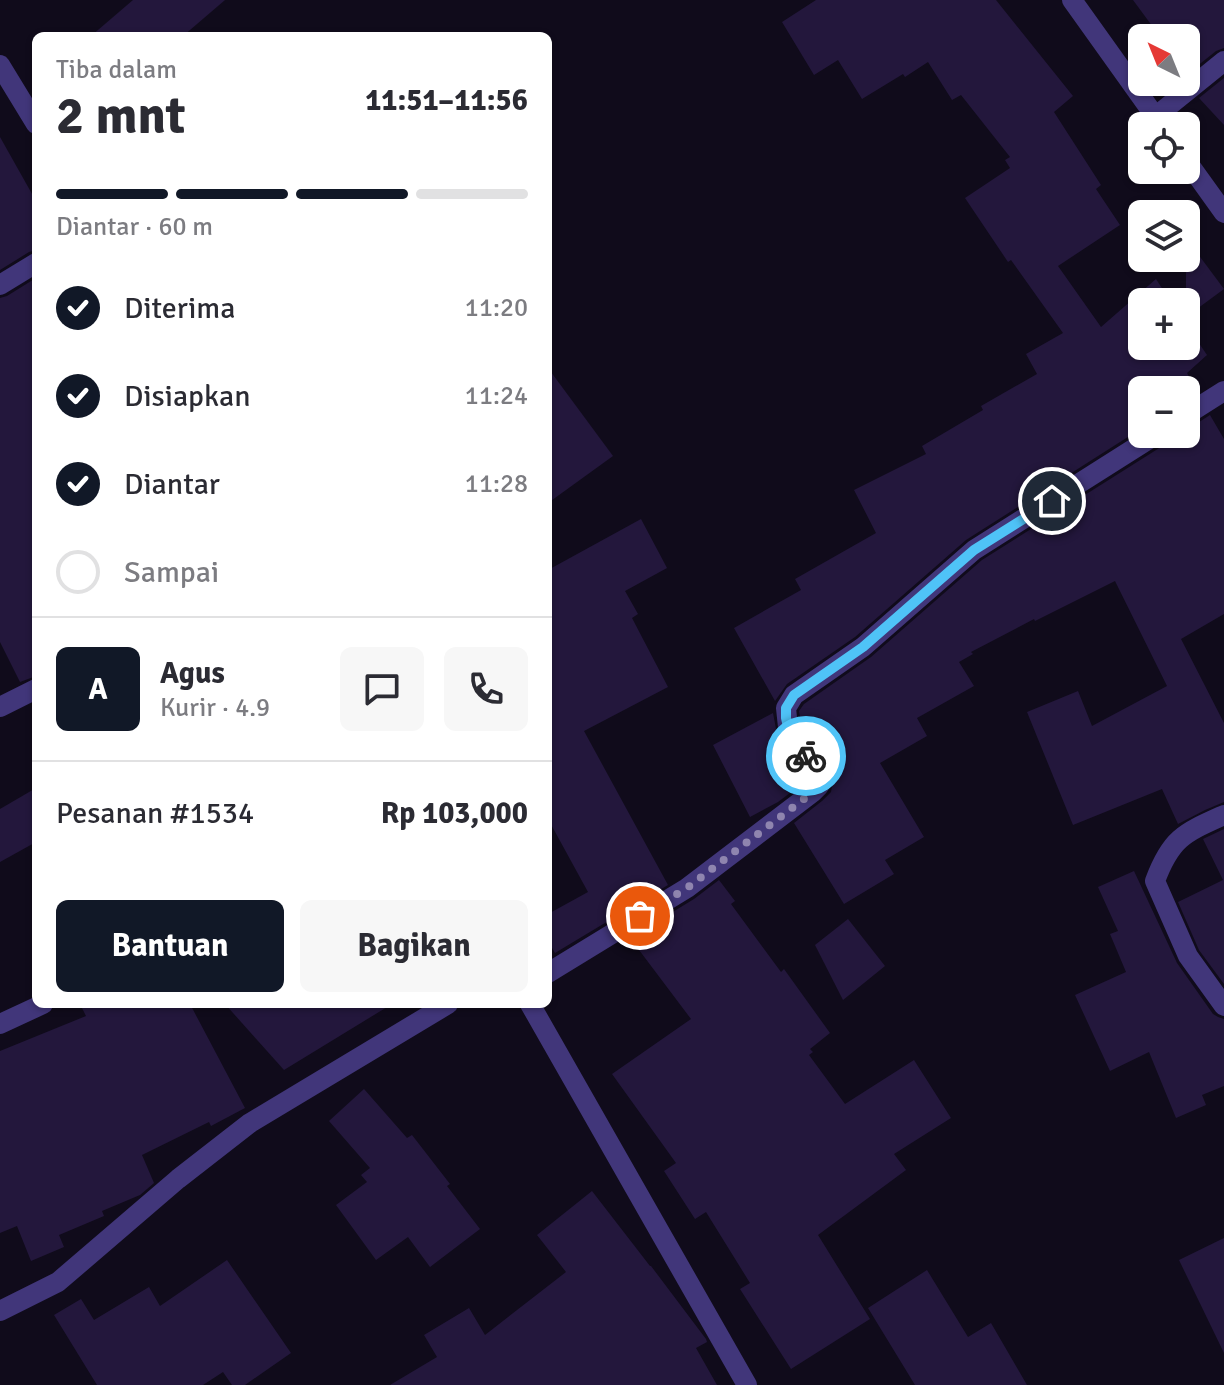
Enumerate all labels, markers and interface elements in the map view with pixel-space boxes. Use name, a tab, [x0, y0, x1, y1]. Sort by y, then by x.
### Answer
north arrow	[1128, 24, 1200, 96]
map controls	[1128, 24, 1200, 448]
text: Tiba dalam	[56, 54, 177, 86]
text: 11:51–11:56	[365, 82, 528, 119]
text: 2 mnt	[56, 84, 185, 148]
button: locate	[1128, 112, 1200, 184]
button: layers	[1128, 200, 1200, 272]
text: Diantar · 60 m	[56, 211, 213, 243]
icon: check	[56, 286, 100, 330]
button: +	[1128, 288, 1200, 360]
text: Diterima	[124, 290, 235, 327]
text: 11:20	[465, 292, 528, 324]
icon: check	[56, 374, 100, 418]
button: −	[1128, 376, 1200, 448]
text: Disiapkan	[124, 378, 251, 415]
text: 11:24	[465, 380, 528, 412]
icon: check	[56, 462, 100, 506]
text: Diantar	[124, 466, 220, 503]
pin	[1018, 467, 1086, 535]
text: 11:28	[465, 468, 528, 500]
icon: home	[1030, 479, 1074, 523]
text: Sampai	[124, 554, 219, 591]
button: chat	[340, 647, 424, 731]
button: phone	[444, 647, 528, 731]
text: Agus	[160, 655, 225, 692]
text: A	[88, 671, 108, 708]
text: Kurir · 4.9	[160, 692, 270, 724]
courier	[766, 716, 846, 796]
icon: bike	[784, 734, 828, 778]
text: Pesanan #1534	[56, 795, 254, 832]
text: Rp 103,000	[381, 795, 528, 832]
pin	[606, 882, 674, 950]
icon: bag	[618, 894, 662, 938]
button: Bantuan	[56, 900, 284, 992]
button: Bagikan	[300, 900, 528, 992]

